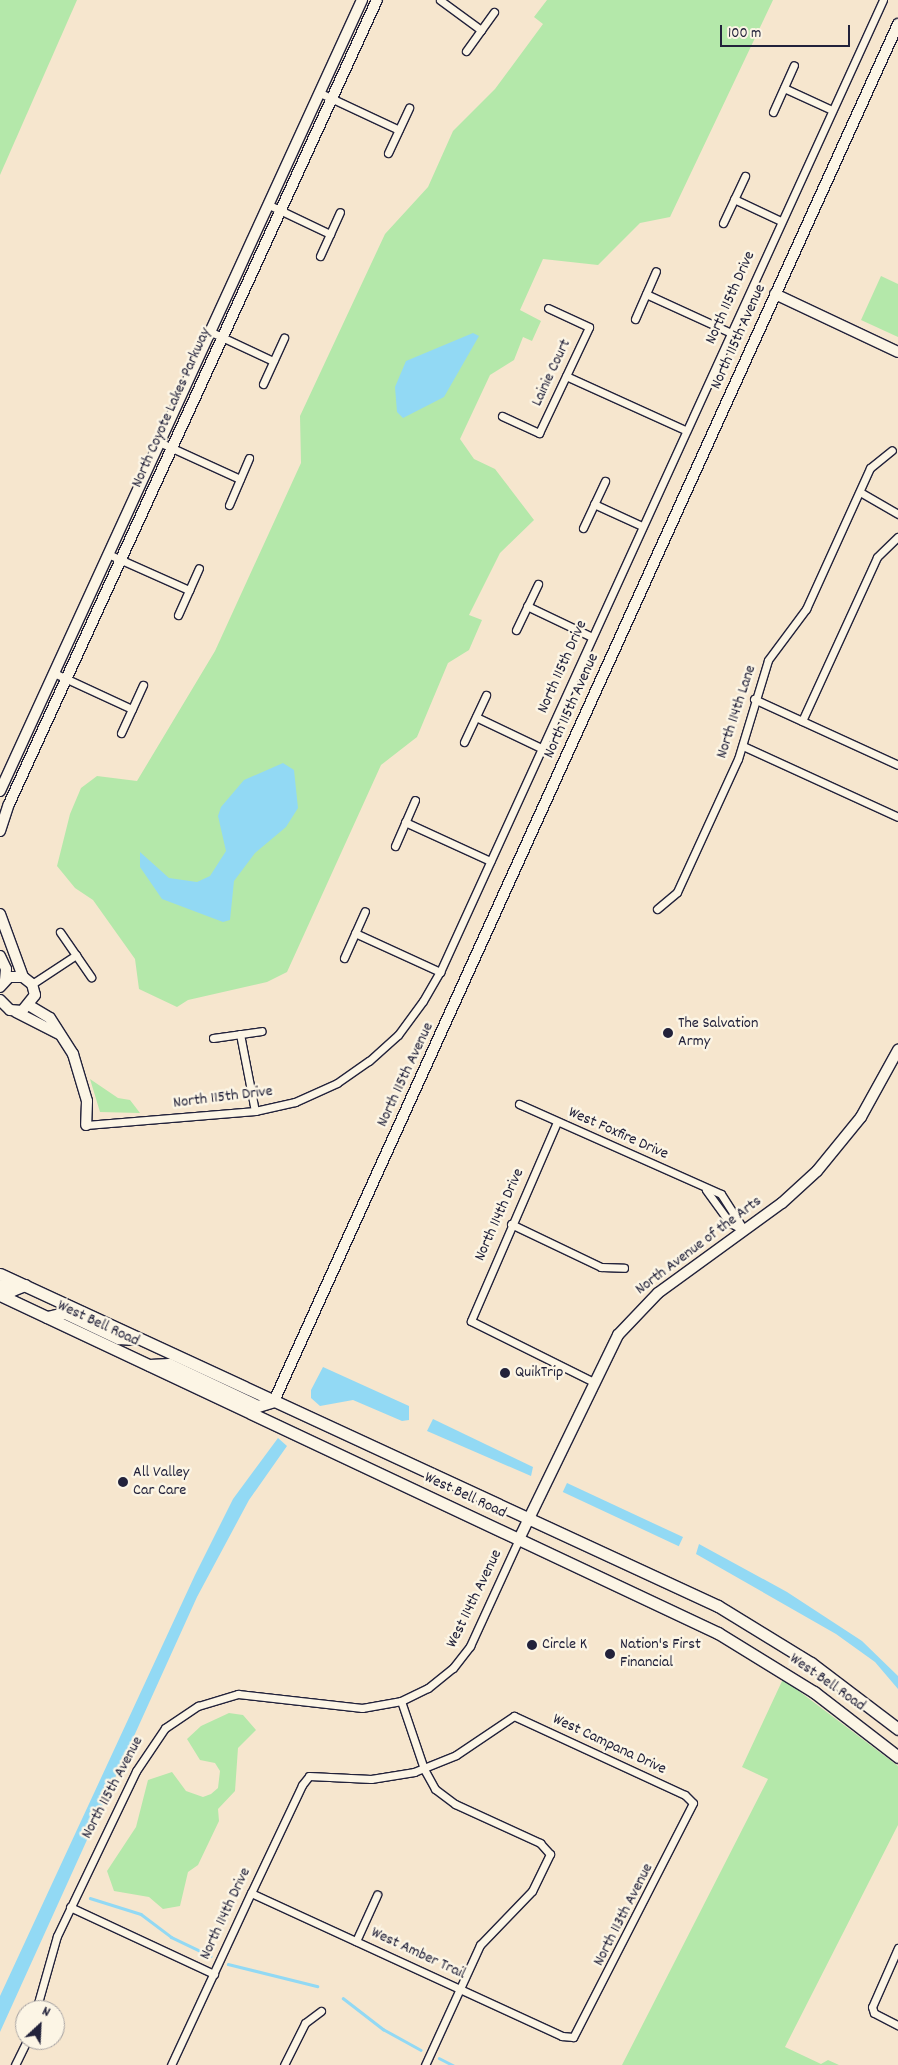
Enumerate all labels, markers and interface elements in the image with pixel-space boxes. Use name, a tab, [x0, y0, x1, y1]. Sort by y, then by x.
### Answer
scale bar	[723, 15, 853, 47]
text: 100 m	[728, 23, 761, 45]
street label: North 115th Drive	[702, 248, 760, 348]
street label: North 115th Avenue	[707, 282, 771, 392]
street label: North Coyote Lakes Parkway	[128, 325, 216, 491]
street label: Lainie Court	[528, 336, 576, 410]
street label: North 115th Drive	[534, 617, 592, 717]
street label: North 115th Avenue	[540, 651, 604, 761]
street label: North 114th Lane	[713, 663, 761, 761]
place label: The Salvation Army	[678, 1014, 758, 1052]
street label: North 115th Avenue	[373, 1020, 439, 1130]
marker: The Salvation Army	[662, 1027, 674, 1039]
street label: North 115th Drive	[172, 1082, 274, 1114]
street label: West Foxfire Drive	[565, 1103, 671, 1165]
street label: North 114th Drive	[471, 1166, 529, 1264]
street label: North Avenue of the Arts	[632, 1192, 766, 1300]
street label: West Bell Road	[54, 1297, 142, 1351]
place label: QuikTrip	[515, 1363, 563, 1383]
marker: QuikTrip	[499, 1367, 511, 1379]
place label: All Valley Car Care	[133, 1463, 189, 1501]
street label: West Bell Road	[421, 1469, 509, 1523]
marker: All Valley Car Care	[117, 1476, 129, 1488]
street label: West 114th Avenue	[443, 1547, 507, 1651]
place label: Circle K	[542, 1635, 587, 1655]
place label: Nation's First Financial	[620, 1635, 701, 1673]
marker: Circle K	[526, 1639, 538, 1651]
marker: Nation's First Financial	[604, 1648, 616, 1660]
street label: West Bell Road	[785, 1650, 869, 1716]
street label: West Campana Drive	[549, 1710, 669, 1780]
street label: North 115th Avenue	[78, 1734, 148, 1842]
street label: North 113th Avenue	[590, 1860, 658, 1970]
street label: North 114th Drive	[196, 1865, 256, 1963]
street label: West Amber Trail	[368, 1924, 468, 1984]
north arrow	[15, 2000, 65, 2050]
text: N	[39, 2002, 53, 2023]

